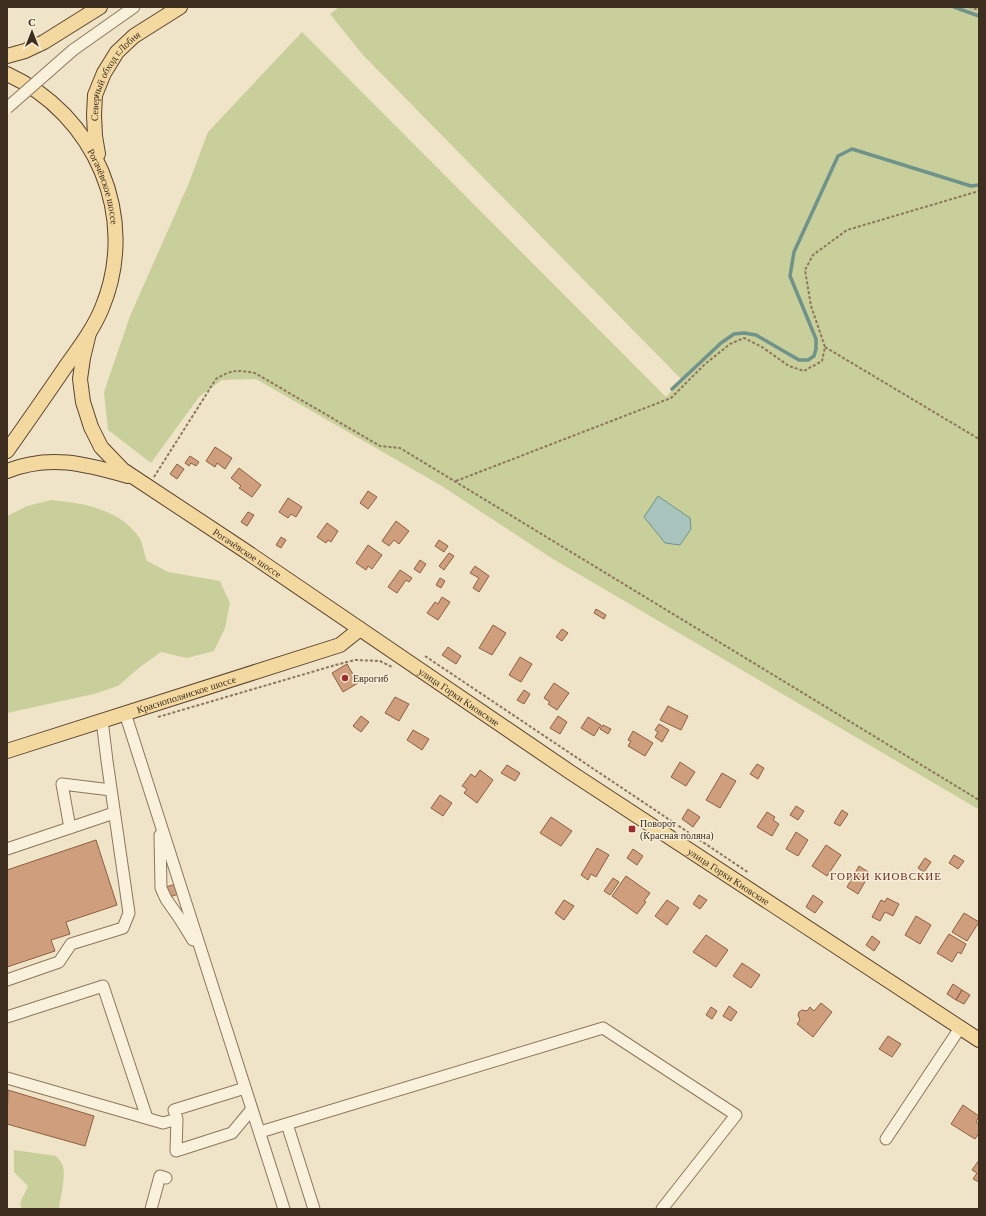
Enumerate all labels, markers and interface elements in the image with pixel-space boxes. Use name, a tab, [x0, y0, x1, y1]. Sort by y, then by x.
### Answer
north arrow	[12, 12, 52, 52]
text: С	[28, 16, 36, 28]
street label: Северный обход г.Лобня	[88, 28, 142, 122]
street label: Рогачёвское шоссе	[86, 146, 120, 226]
street label: Рогачёвское шоссе	[211, 526, 284, 580]
street label: улица Горки Киовские	[417, 665, 502, 728]
street label: Краснополянское шоссе	[135, 673, 238, 715]
marker: Еврогиб	[340, 673, 350, 683]
place label: Еврогиб	[353, 673, 388, 684]
place label: Поворот (Красная поляна)	[640, 818, 714, 842]
marker: Поворот (Красная поляна)	[627, 824, 637, 834]
street label: улица Горки Киовские	[686, 845, 772, 907]
district label: ГОРКИ КИОВСКИЕ	[830, 870, 942, 882]

